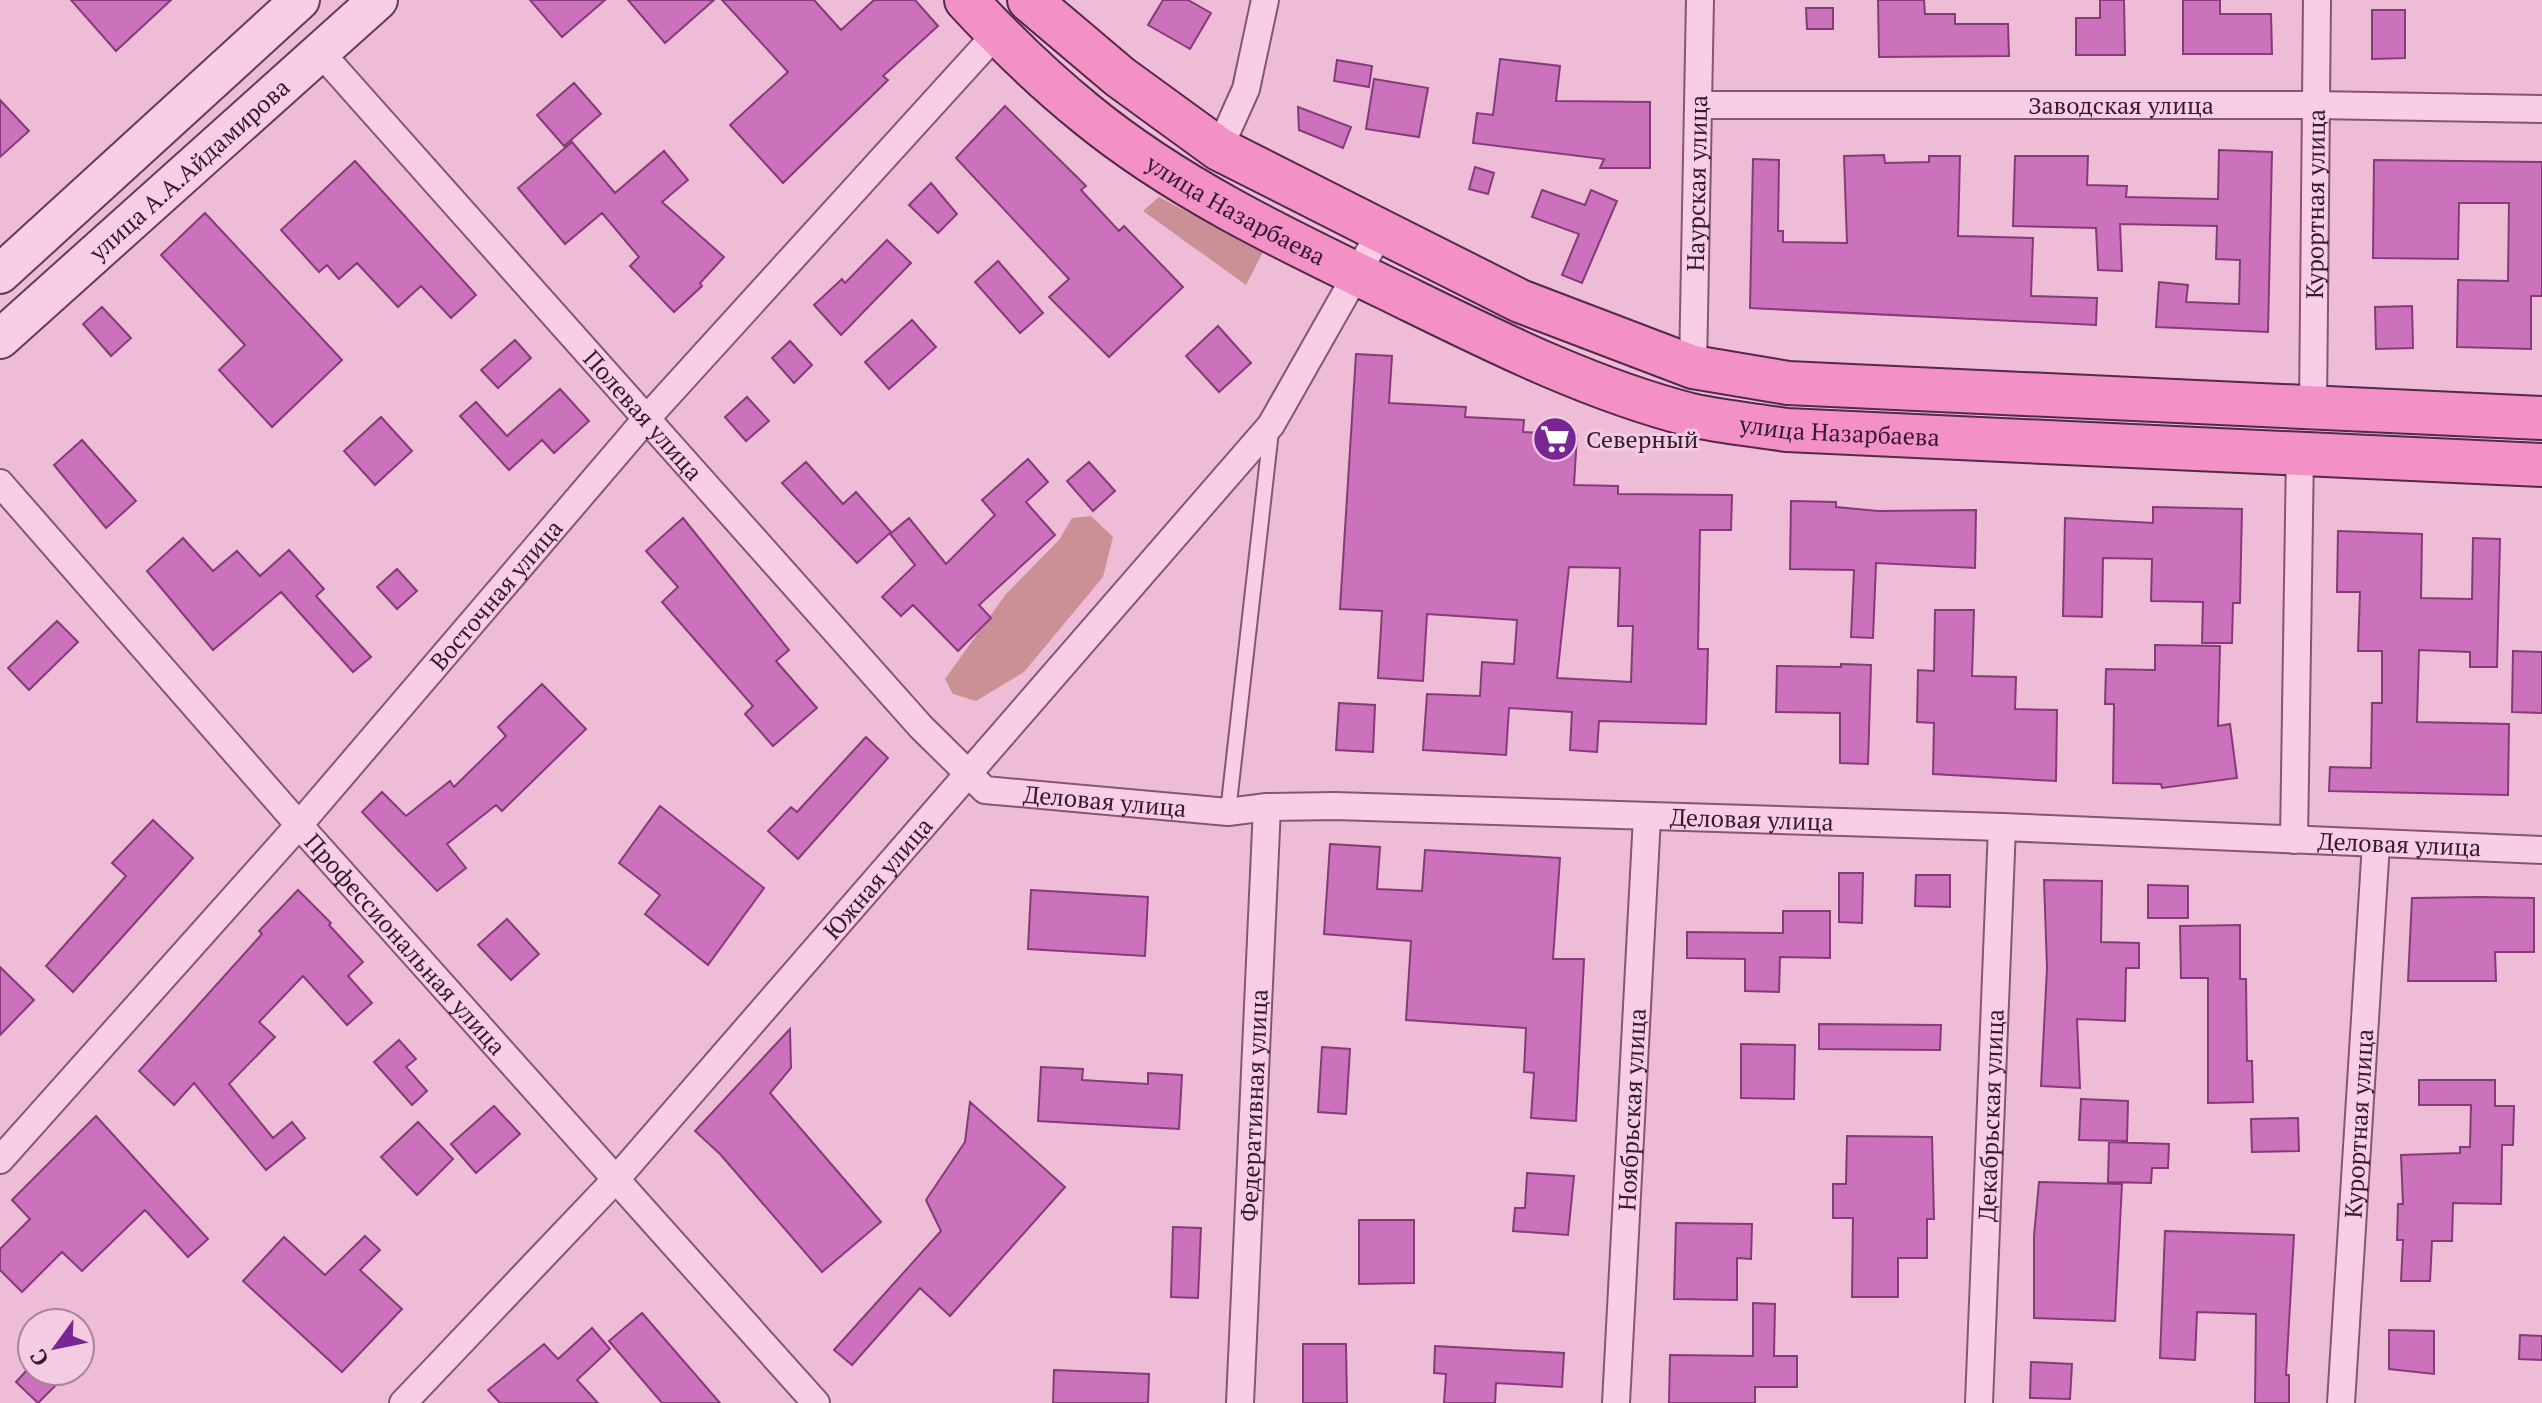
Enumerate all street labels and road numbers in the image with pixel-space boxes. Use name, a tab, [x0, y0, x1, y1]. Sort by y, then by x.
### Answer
street label: улица А.А.Айдамирова	[81, 71, 296, 268]
street label: Заводская улица	[2028, 89, 2214, 121]
street label: Наурская улица	[1679, 95, 1714, 272]
street label: Курортная улица	[2298, 109, 2332, 299]
street label: улица Назарбаева	[1139, 146, 1331, 272]
street label: Полевая улица	[576, 343, 710, 487]
street label: улица Назарбаева	[1736, 407, 1940, 453]
street label: Восточная улица	[422, 513, 569, 677]
street label: Деловая улица	[1022, 778, 1188, 824]
street label: Деловая улица	[1670, 801, 1834, 838]
street label: Южная улица	[816, 810, 940, 946]
street label: Деловая улица	[2317, 824, 2482, 863]
street label: Профессиональная улица	[298, 826, 513, 1062]
street label: Федеративная улица	[1232, 988, 1275, 1222]
street label: Ноябрьская улица	[1610, 1007, 1653, 1212]
street label: Декабрьская улица	[1970, 1008, 2011, 1222]
street label: Курортная улица	[2337, 1028, 2380, 1219]

